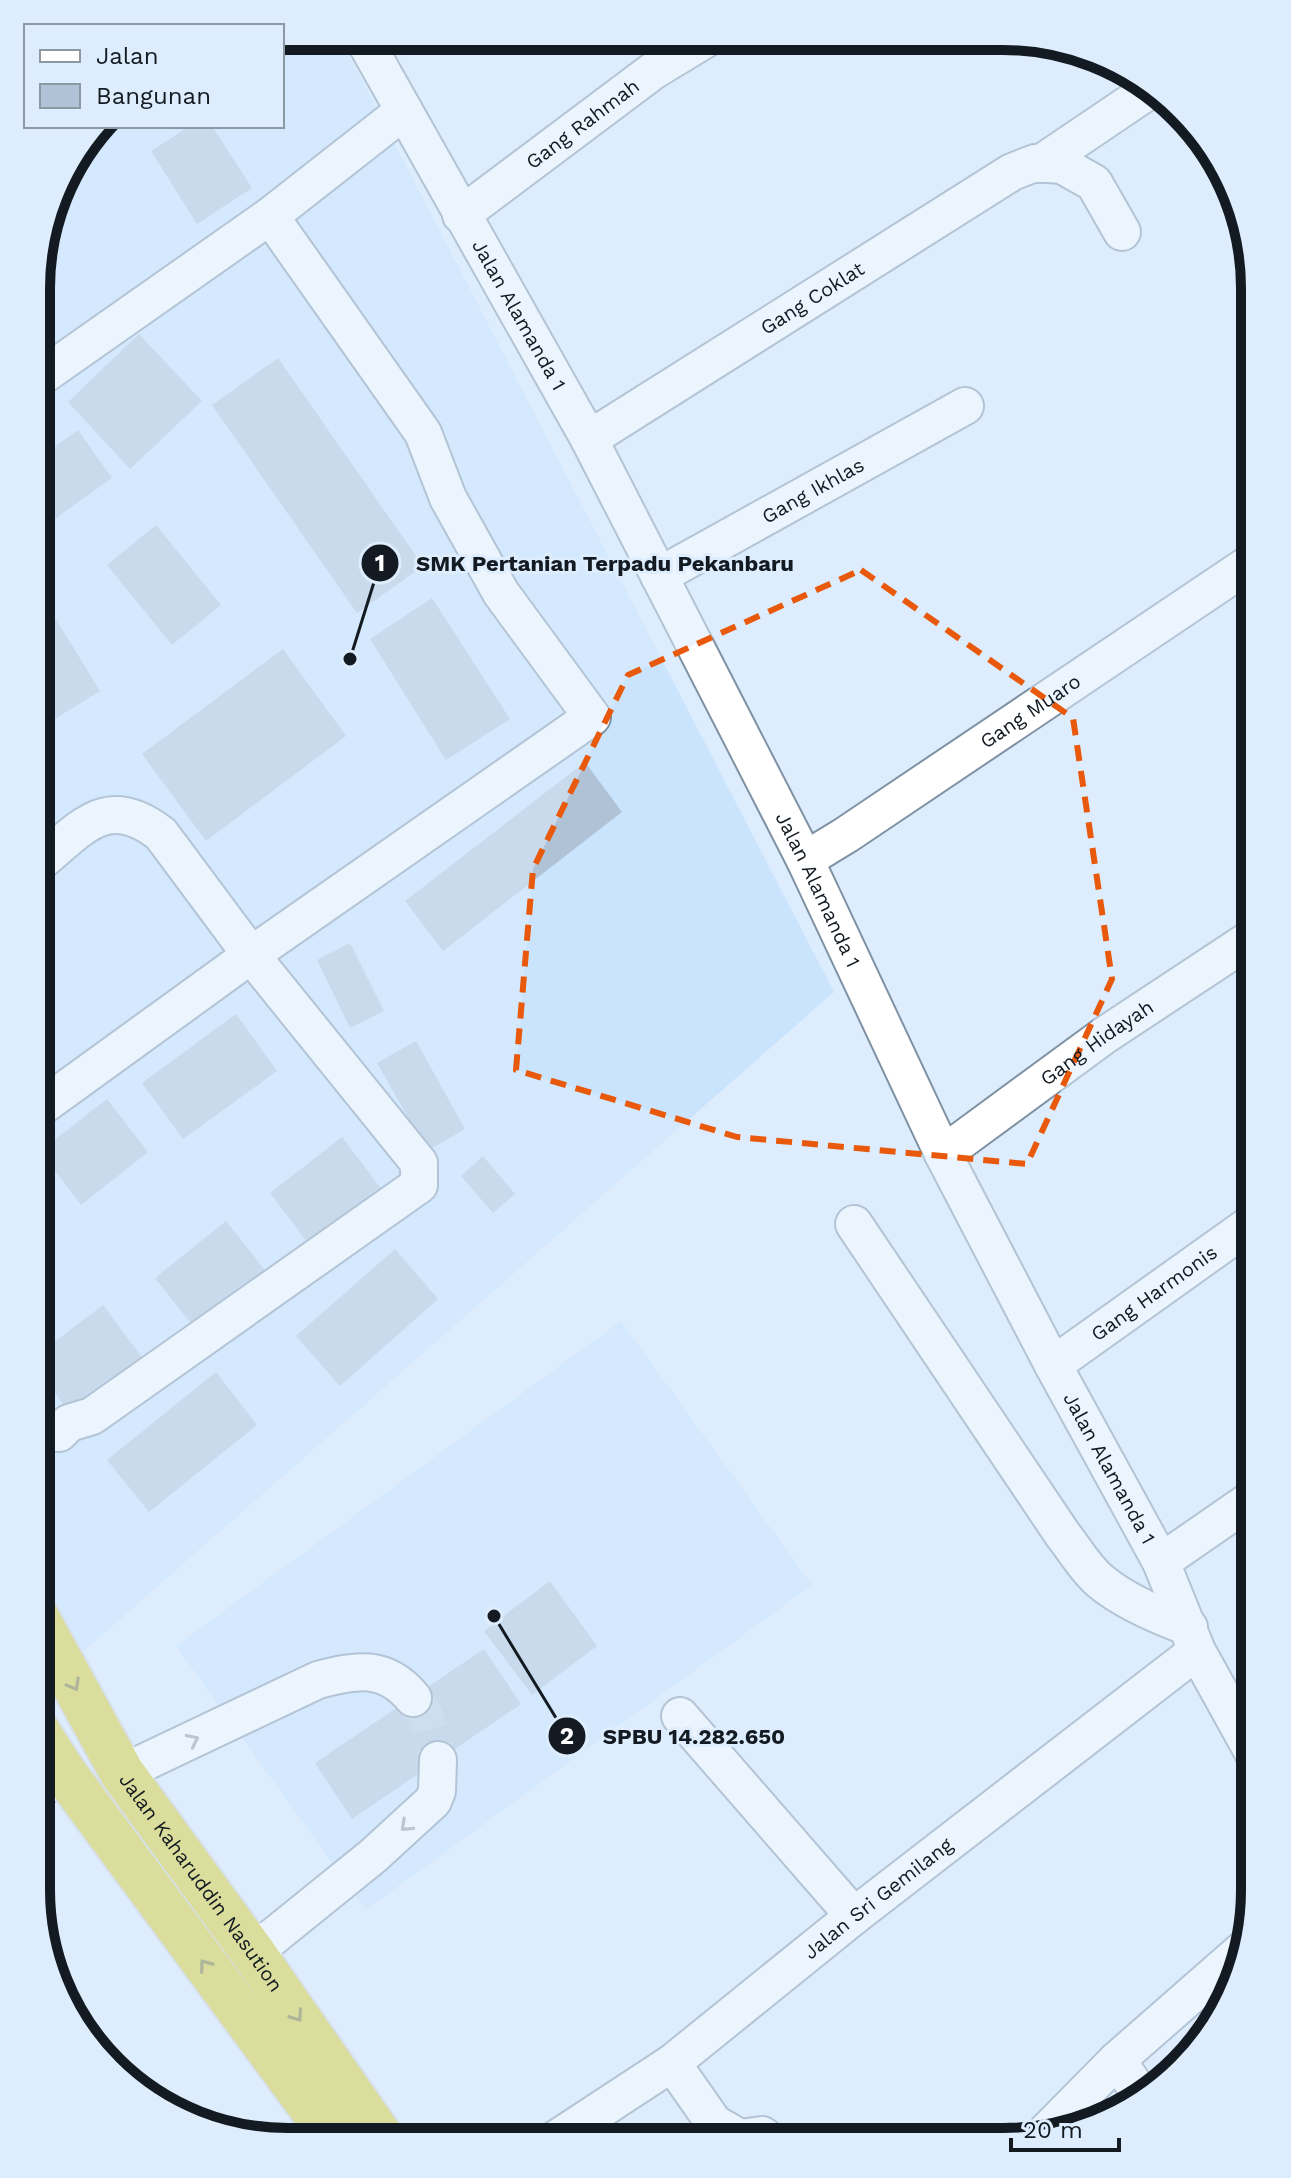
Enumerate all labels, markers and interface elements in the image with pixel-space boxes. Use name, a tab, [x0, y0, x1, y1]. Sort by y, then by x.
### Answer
legend	[24, 24, 284, 128]
text: Jalan	[96, 42, 159, 70]
street label: Gang Rahmah	[521, 74, 644, 174]
text: Bangunan	[96, 82, 211, 110]
street label: Jalan Alamanda 1	[467, 235, 571, 394]
street label: Gang Coklat	[756, 256, 869, 340]
street label: Gang Ikhlas	[758, 453, 868, 529]
callout: SMK Pertanian Terpadu Pekanbaru	[360, 540, 810, 586]
text: 1	[375, 549, 385, 577]
text: SMK Pertanian Terpadu Pekanbaru	[416, 551, 794, 576]
street label: Gang Muaro	[975, 669, 1085, 753]
street label: Jalan Alamanda 1	[770, 808, 866, 971]
street label: Gang Hidayah	[1036, 994, 1158, 1090]
street label: Gang Harmonis	[1086, 1240, 1222, 1346]
street label: Jalan Alamanda 1	[1058, 1388, 1161, 1548]
one-way arrow	[64, 1676, 79, 1691]
callout: SPBU 14.282.650	[547, 1713, 801, 1759]
text: 2	[560, 1722, 574, 1750]
text: SPBU 14.282.650	[603, 1724, 785, 1749]
one-way arrow	[184, 1734, 199, 1750]
street label: Jalan Kaharuddin Nasution	[114, 1768, 288, 1996]
one-way arrow	[401, 1816, 416, 1830]
street label: Jalan Sri Gemilang	[798, 1832, 958, 1964]
one-way arrow	[201, 1959, 215, 1973]
one-way arrow	[287, 2008, 302, 2022]
scale bar	[1011, 2102, 1119, 2152]
text: 20 m	[1023, 2116, 1083, 2144]

